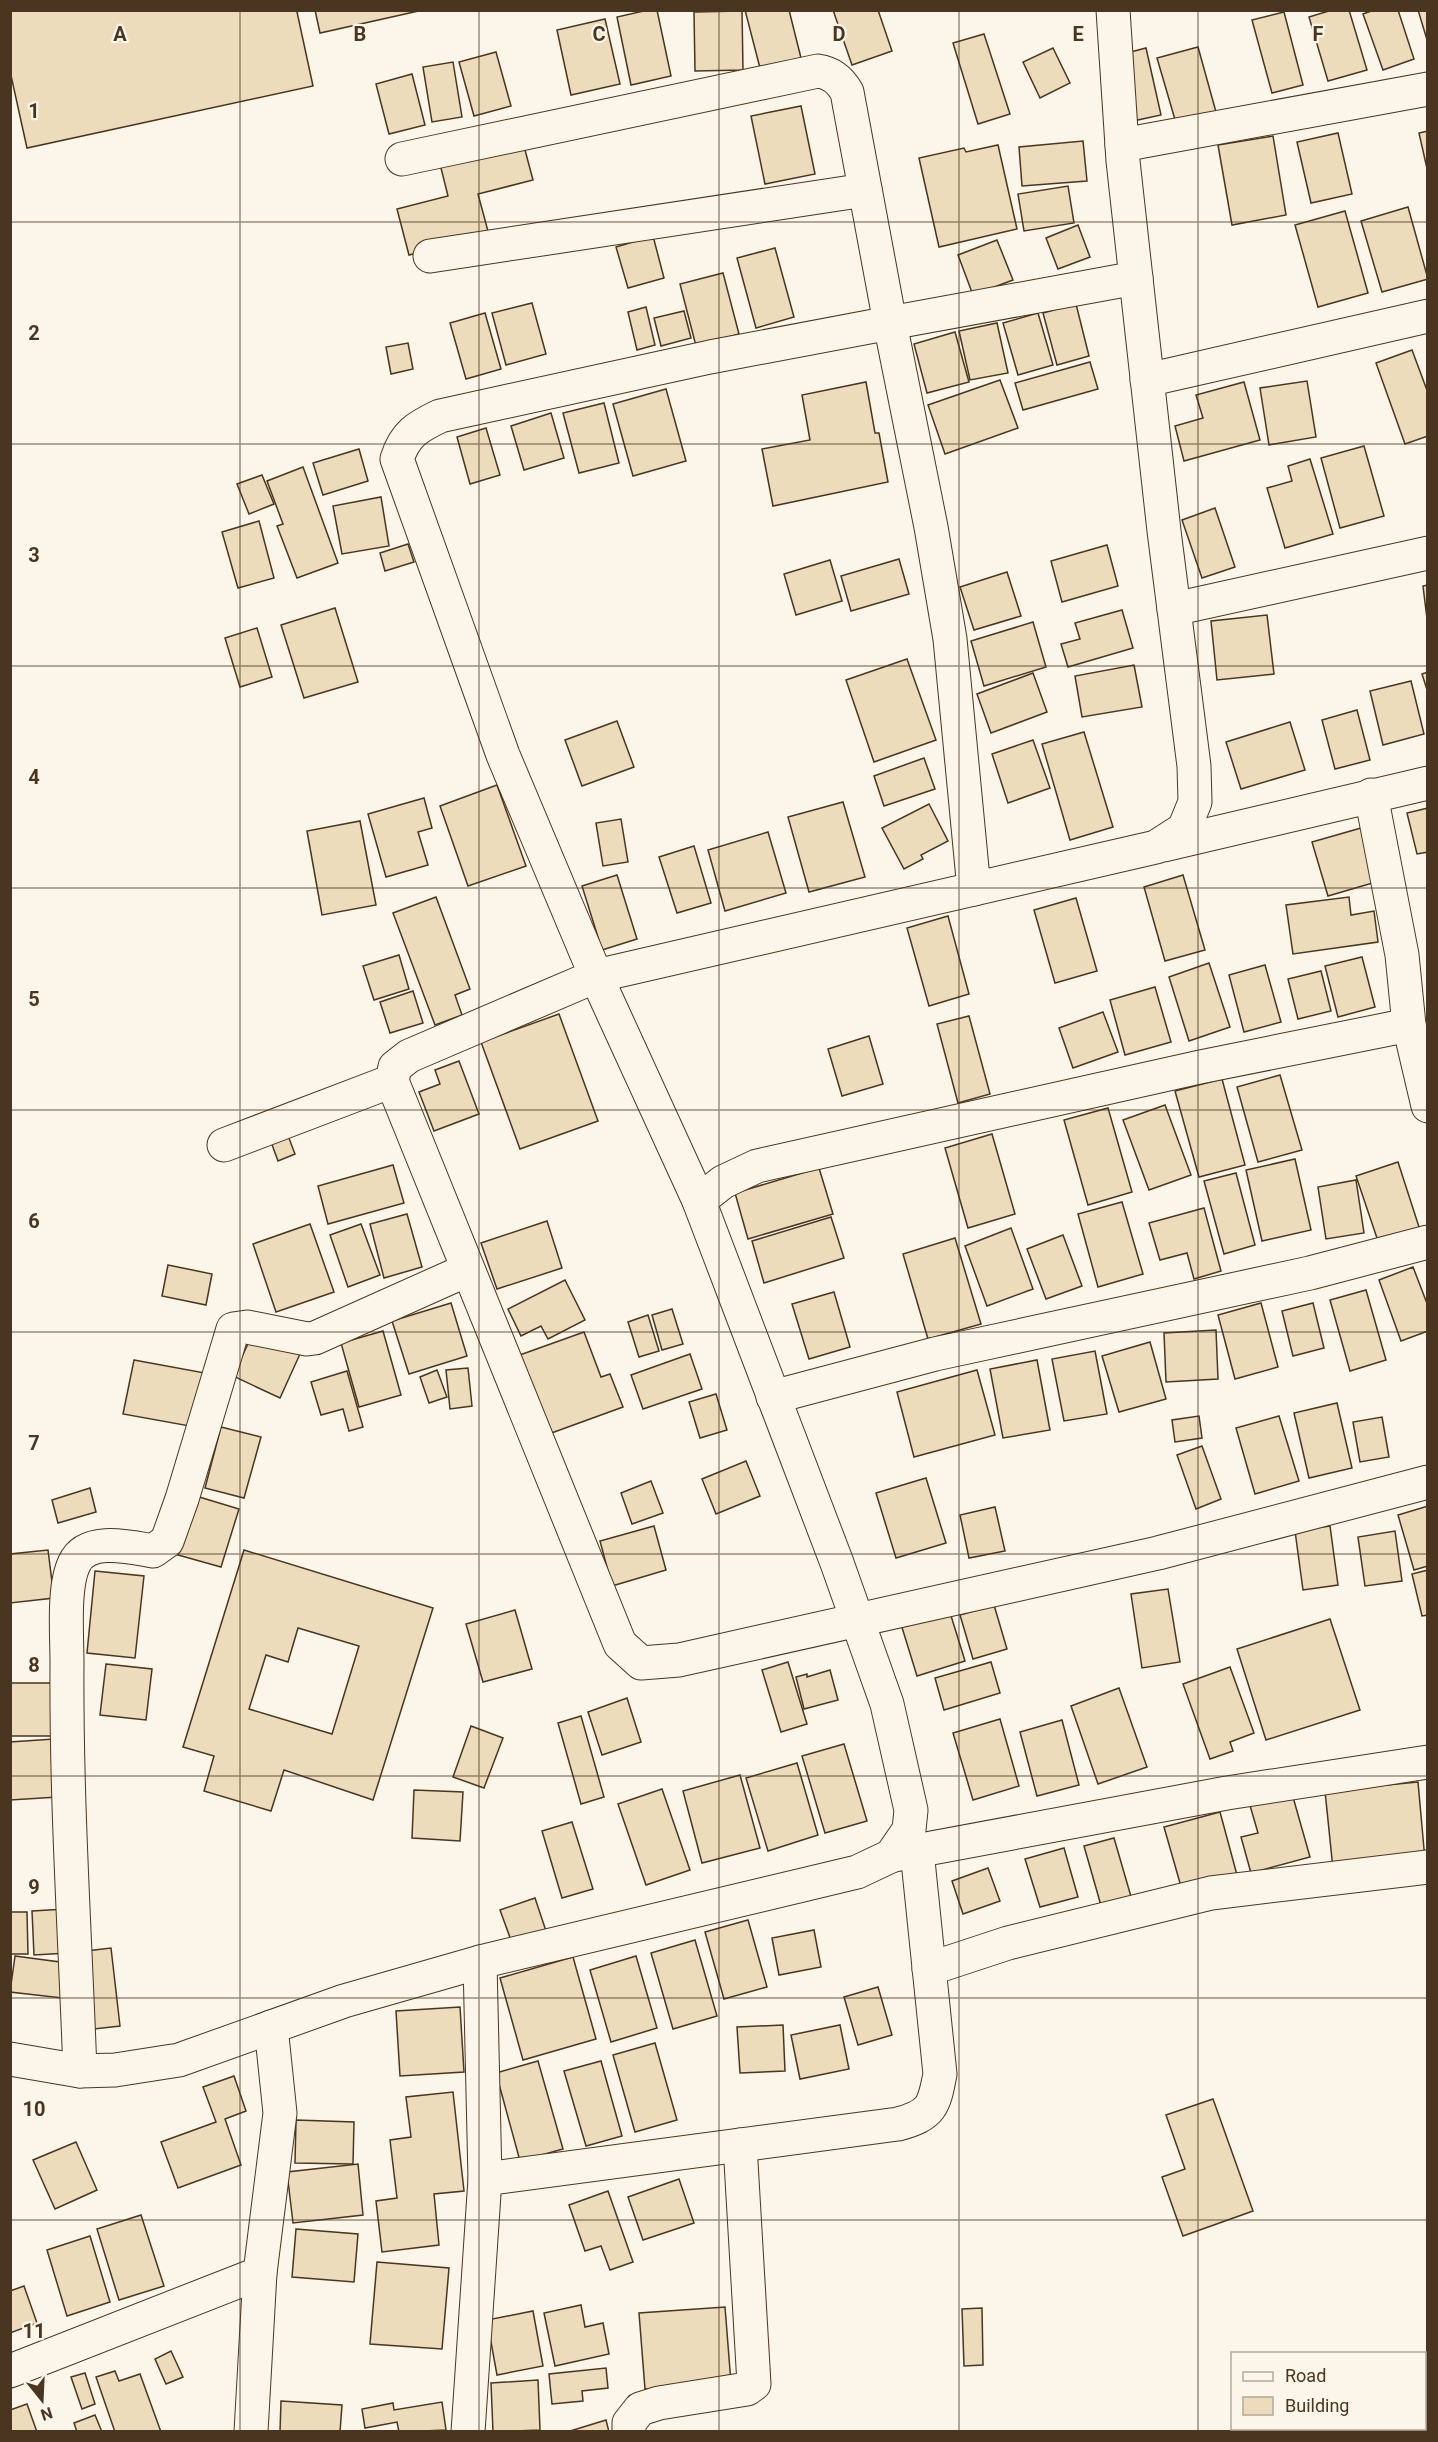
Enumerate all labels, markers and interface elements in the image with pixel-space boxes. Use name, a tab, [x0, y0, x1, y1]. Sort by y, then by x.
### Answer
text: A	[113, 22, 127, 46]
text: B	[354, 22, 366, 46]
text: C	[592, 22, 606, 46]
text: D	[833, 22, 846, 46]
text: E	[1072, 22, 1084, 46]
text: F	[1313, 22, 1324, 46]
text: 1	[28, 99, 40, 123]
text: 2	[28, 321, 40, 345]
text: 3	[28, 543, 40, 567]
text: 4	[28, 765, 40, 789]
text: 5	[28, 987, 40, 1011]
text: 6	[28, 1209, 40, 1233]
text: 7	[28, 1431, 40, 1455]
text: 8	[28, 1653, 40, 1677]
text: 9	[28, 1875, 40, 1899]
text: 10	[23, 2097, 45, 2121]
text: 11	[23, 2319, 45, 2343]
legend	[1231, 2352, 1426, 2430]
text: Road	[1285, 2365, 1326, 2386]
north arrow	[12, 2370, 72, 2430]
text: Building	[1285, 2395, 1349, 2416]
text: N	[38, 2403, 55, 2425]

